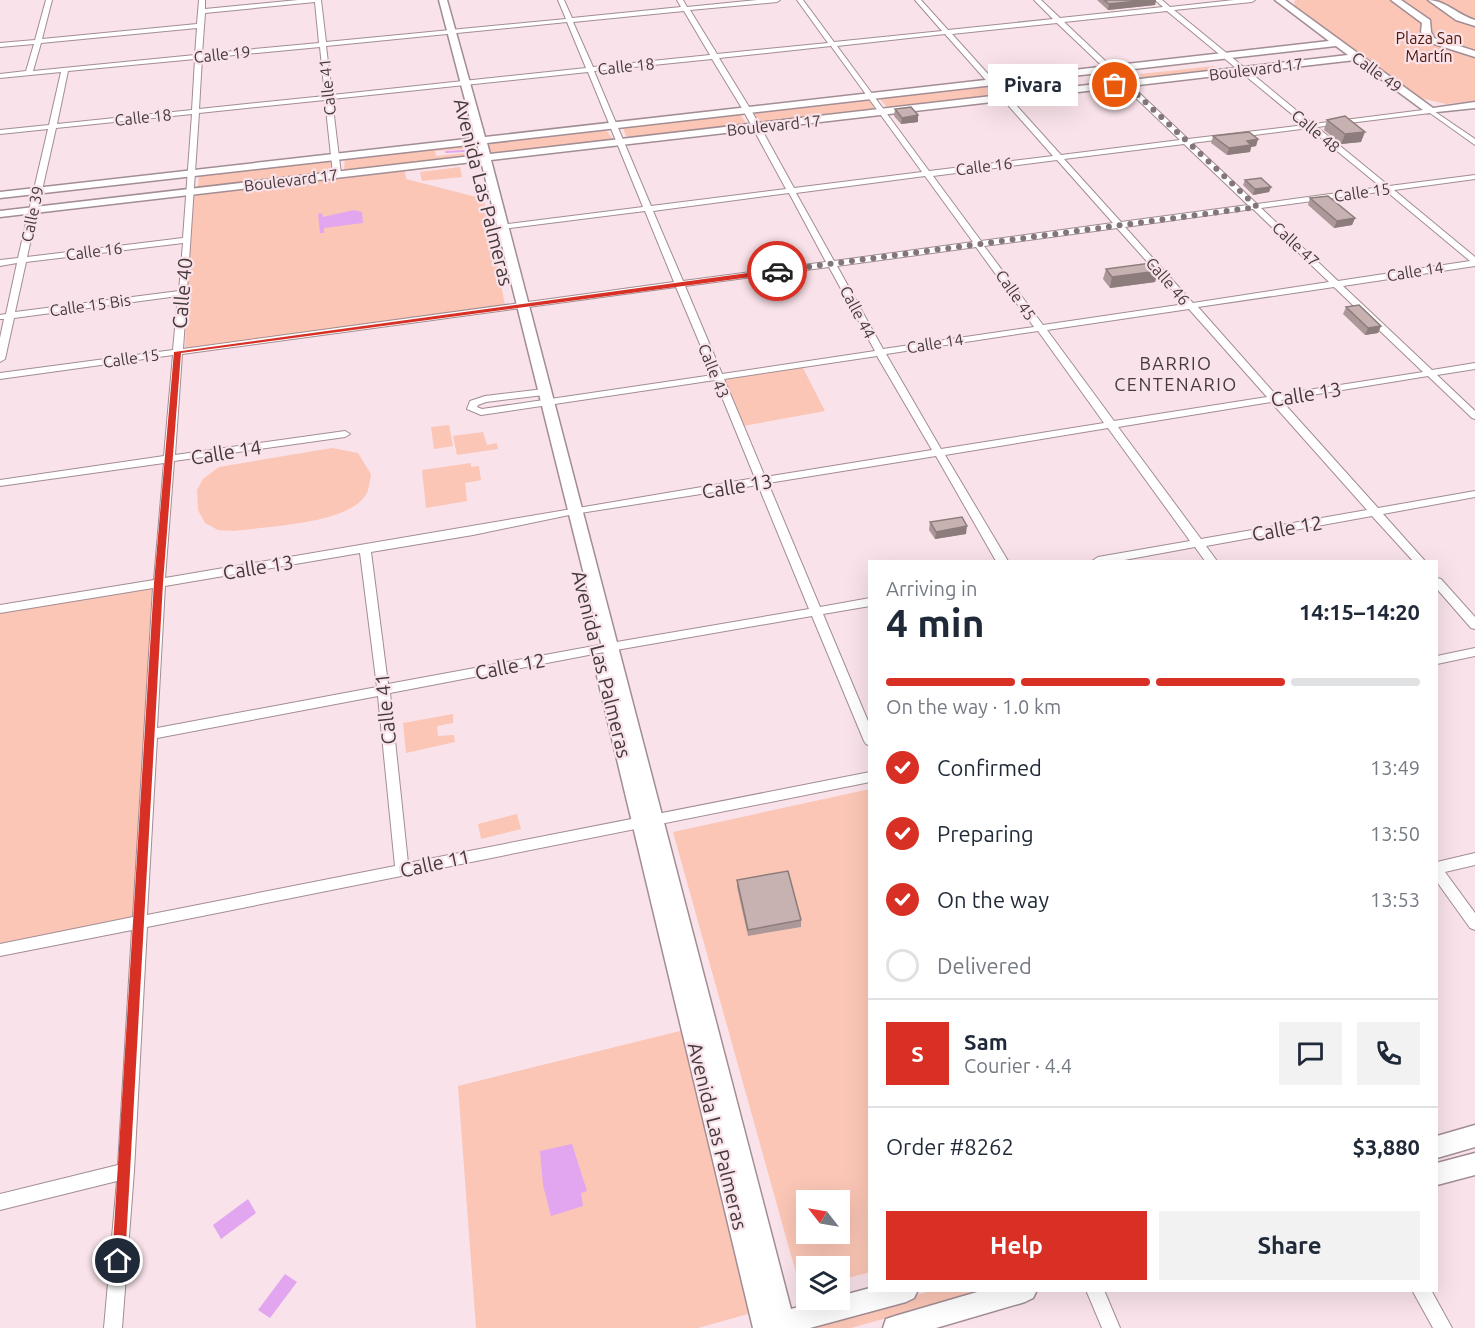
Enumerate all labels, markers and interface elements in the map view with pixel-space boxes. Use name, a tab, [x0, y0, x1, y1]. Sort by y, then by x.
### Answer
park label: Plaza San Martín	[1396, 29, 1463, 65]
street label: Calle 19	[193, 42, 251, 66]
street label: Calle 49	[1349, 48, 1405, 96]
street label: Calle 18	[597, 54, 655, 78]
street label: Boulevard 17	[1208, 54, 1304, 84]
street label: Calle 41	[315, 58, 339, 116]
pin	[1089, 59, 1140, 110]
callout: Pivara	[989, 64, 1079, 106]
icon: bag	[1098, 68, 1131, 101]
text: Pivara	[1004, 73, 1062, 96]
street label: Avenida Las Palmeras	[450, 96, 518, 288]
street label: Calle 18	[114, 105, 172, 129]
street label: Calle 48	[1288, 106, 1344, 156]
street label: Boulevard 17	[726, 111, 822, 139]
street label: Calle 16	[955, 154, 1013, 178]
street label: Boulevard 17	[243, 165, 339, 195]
street label: Calle 15	[1333, 179, 1391, 205]
street label: Calle 39	[17, 184, 47, 244]
street label: Calle 47	[1269, 218, 1323, 270]
street label: Calle 16	[65, 239, 123, 263]
courier	[747, 241, 807, 301]
street label: Calle 46	[1143, 254, 1193, 308]
icon: car	[761, 255, 794, 288]
street label: Calle 40	[167, 257, 197, 329]
street label: Calle 14	[1385, 258, 1445, 284]
street label: Calle 45	[992, 266, 1040, 324]
street label: Calle 44	[837, 283, 879, 341]
street label: Calle 15 Bis	[48, 290, 132, 320]
street label: Calle 14	[905, 330, 965, 356]
street label: Calle 43	[695, 341, 733, 401]
street label: Calle 15	[102, 345, 160, 371]
district label: BARRIO CENTENARIO	[1114, 353, 1238, 394]
street label: Calle 13	[1269, 377, 1343, 411]
street label: Calle 14	[189, 435, 263, 469]
street label: Calle 13	[700, 469, 774, 503]
street label: Calle 12	[1250, 510, 1324, 546]
street label: Calle 13	[221, 550, 295, 584]
street label: Avenida Las Palmeras	[568, 568, 636, 760]
text: Arriving in	[886, 577, 977, 600]
text: 14:15–14:20	[1299, 599, 1420, 624]
text: 4 min	[886, 601, 985, 644]
street label: Calle 12	[473, 648, 547, 684]
street label: Calle 41	[370, 672, 400, 746]
text: On the way · 1.0 km	[886, 695, 1061, 718]
icon: check	[886, 751, 919, 784]
text: Confirmed	[937, 755, 1042, 780]
text: 13:49	[1370, 756, 1420, 779]
icon: check	[886, 817, 919, 850]
text: Preparing	[937, 821, 1034, 846]
text: 13:50	[1370, 822, 1420, 845]
street label: Calle 11	[398, 844, 472, 882]
icon: check	[886, 883, 919, 916]
text: On the way	[937, 887, 1049, 912]
text: 13:53	[1370, 888, 1420, 911]
text: Delivered	[937, 953, 1032, 978]
button: chat	[1279, 1022, 1342, 1085]
button: phone	[1357, 1022, 1420, 1085]
text: Sam	[964, 1029, 1008, 1054]
street label: Avenida Las Palmeras	[684, 1040, 752, 1232]
text: S	[911, 1041, 924, 1066]
text: Courier · 4.4	[964, 1054, 1072, 1077]
text: Order #8262	[886, 1134, 1014, 1159]
text: $3,880	[1353, 1134, 1420, 1159]
north arrow	[796, 1190, 850, 1244]
map controls	[796, 1190, 850, 1310]
button: Help	[886, 1211, 1147, 1280]
button: Share	[1159, 1211, 1420, 1280]
pin	[92, 1235, 143, 1286]
icon: home	[101, 1244, 134, 1277]
button: layers	[796, 1256, 850, 1310]

